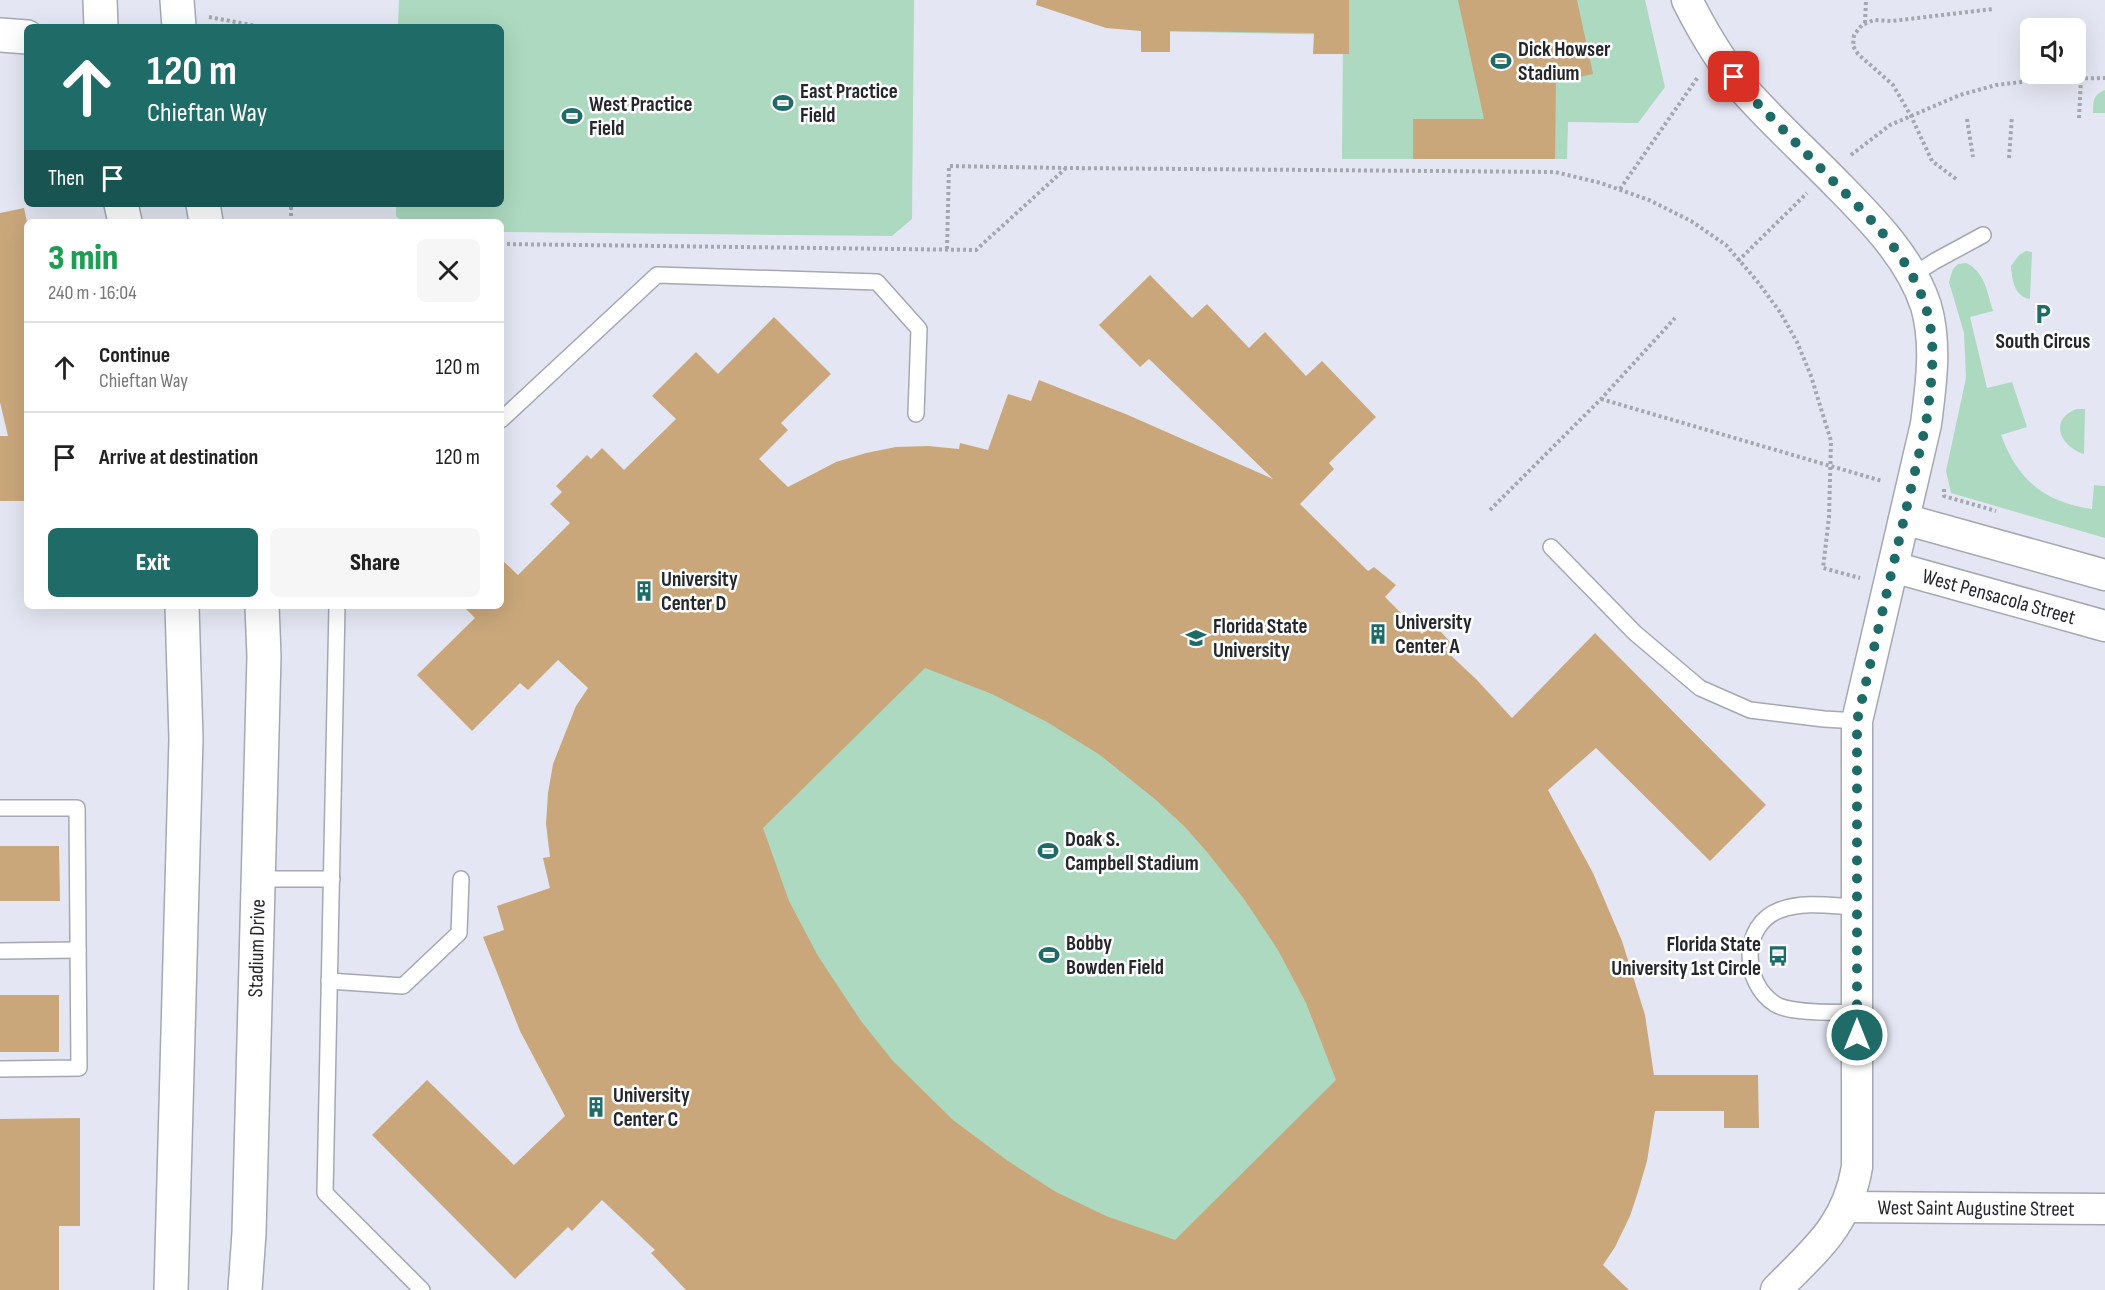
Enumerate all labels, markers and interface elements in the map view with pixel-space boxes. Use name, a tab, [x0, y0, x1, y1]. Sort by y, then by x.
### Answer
map controls	[2020, 18, 2086, 84]
button: sound	[2020, 18, 2086, 84]
place label: Dick Howser Stadium	[1518, 37, 1611, 86]
text: 120 m	[147, 46, 237, 97]
icon: ahead	[48, 48, 126, 126]
sports icon: Dick Howser Stadium	[1489, 49, 1513, 73]
pin	[1708, 51, 1759, 102]
icon: arrive	[1717, 60, 1750, 93]
place label: East Practice Field	[800, 79, 898, 128]
sports icon: East Practice Field	[771, 91, 795, 115]
place label: West Practice Field	[589, 92, 692, 141]
text: Chieftan Way	[147, 97, 267, 129]
sports icon: West Practice Field	[560, 104, 584, 128]
icon: arrive	[96, 162, 129, 195]
text: Then	[48, 165, 84, 192]
text: 3 min	[48, 237, 118, 280]
button: close	[417, 239, 480, 302]
text: 240 m · 16:04	[48, 281, 137, 305]
parking icon: South Circus	[2031, 302, 2055, 326]
place label: South Circus	[1996, 329, 2090, 354]
text: Continue	[99, 342, 170, 369]
icon: ahead	[48, 351, 81, 384]
text: 120 m	[436, 354, 480, 381]
text: Chieftan Way	[99, 369, 188, 393]
icon: arrive	[48, 441, 81, 474]
text: Arrive at destination	[99, 444, 258, 471]
text: 120 m	[436, 444, 480, 471]
button: Exit	[48, 528, 258, 597]
button: Share	[270, 528, 480, 597]
street label: West Pensacola Street	[1920, 563, 2078, 630]
place label: University Center D	[661, 567, 738, 616]
building icon: University Center D	[632, 579, 656, 603]
place label: University Center A	[1395, 610, 1472, 659]
place label: Florida State University	[1213, 614, 1308, 663]
building icon: University Center A	[1366, 622, 1390, 646]
school or university icon: Florida State University	[1184, 626, 1208, 650]
place label: Doak S. Campbell Stadium	[1065, 827, 1199, 876]
sports icon: Doak S. Campbell Stadium	[1036, 839, 1060, 863]
street label: Stadium Drive	[243, 899, 270, 998]
place label: Bobby Bowden Field	[1066, 931, 1164, 980]
place label: Florida State University 1st Circle	[1611, 932, 1761, 981]
sports icon: Bobby Bowden Field	[1037, 943, 1061, 967]
bus stop icon: Florida State University 1st Circle	[1766, 944, 1790, 968]
position arrow	[1825, 1003, 1889, 1067]
place label: University Center C	[613, 1083, 690, 1132]
building icon: University Center C	[584, 1095, 608, 1119]
street label: West Saint Augustine Street	[1877, 1195, 2075, 1221]

